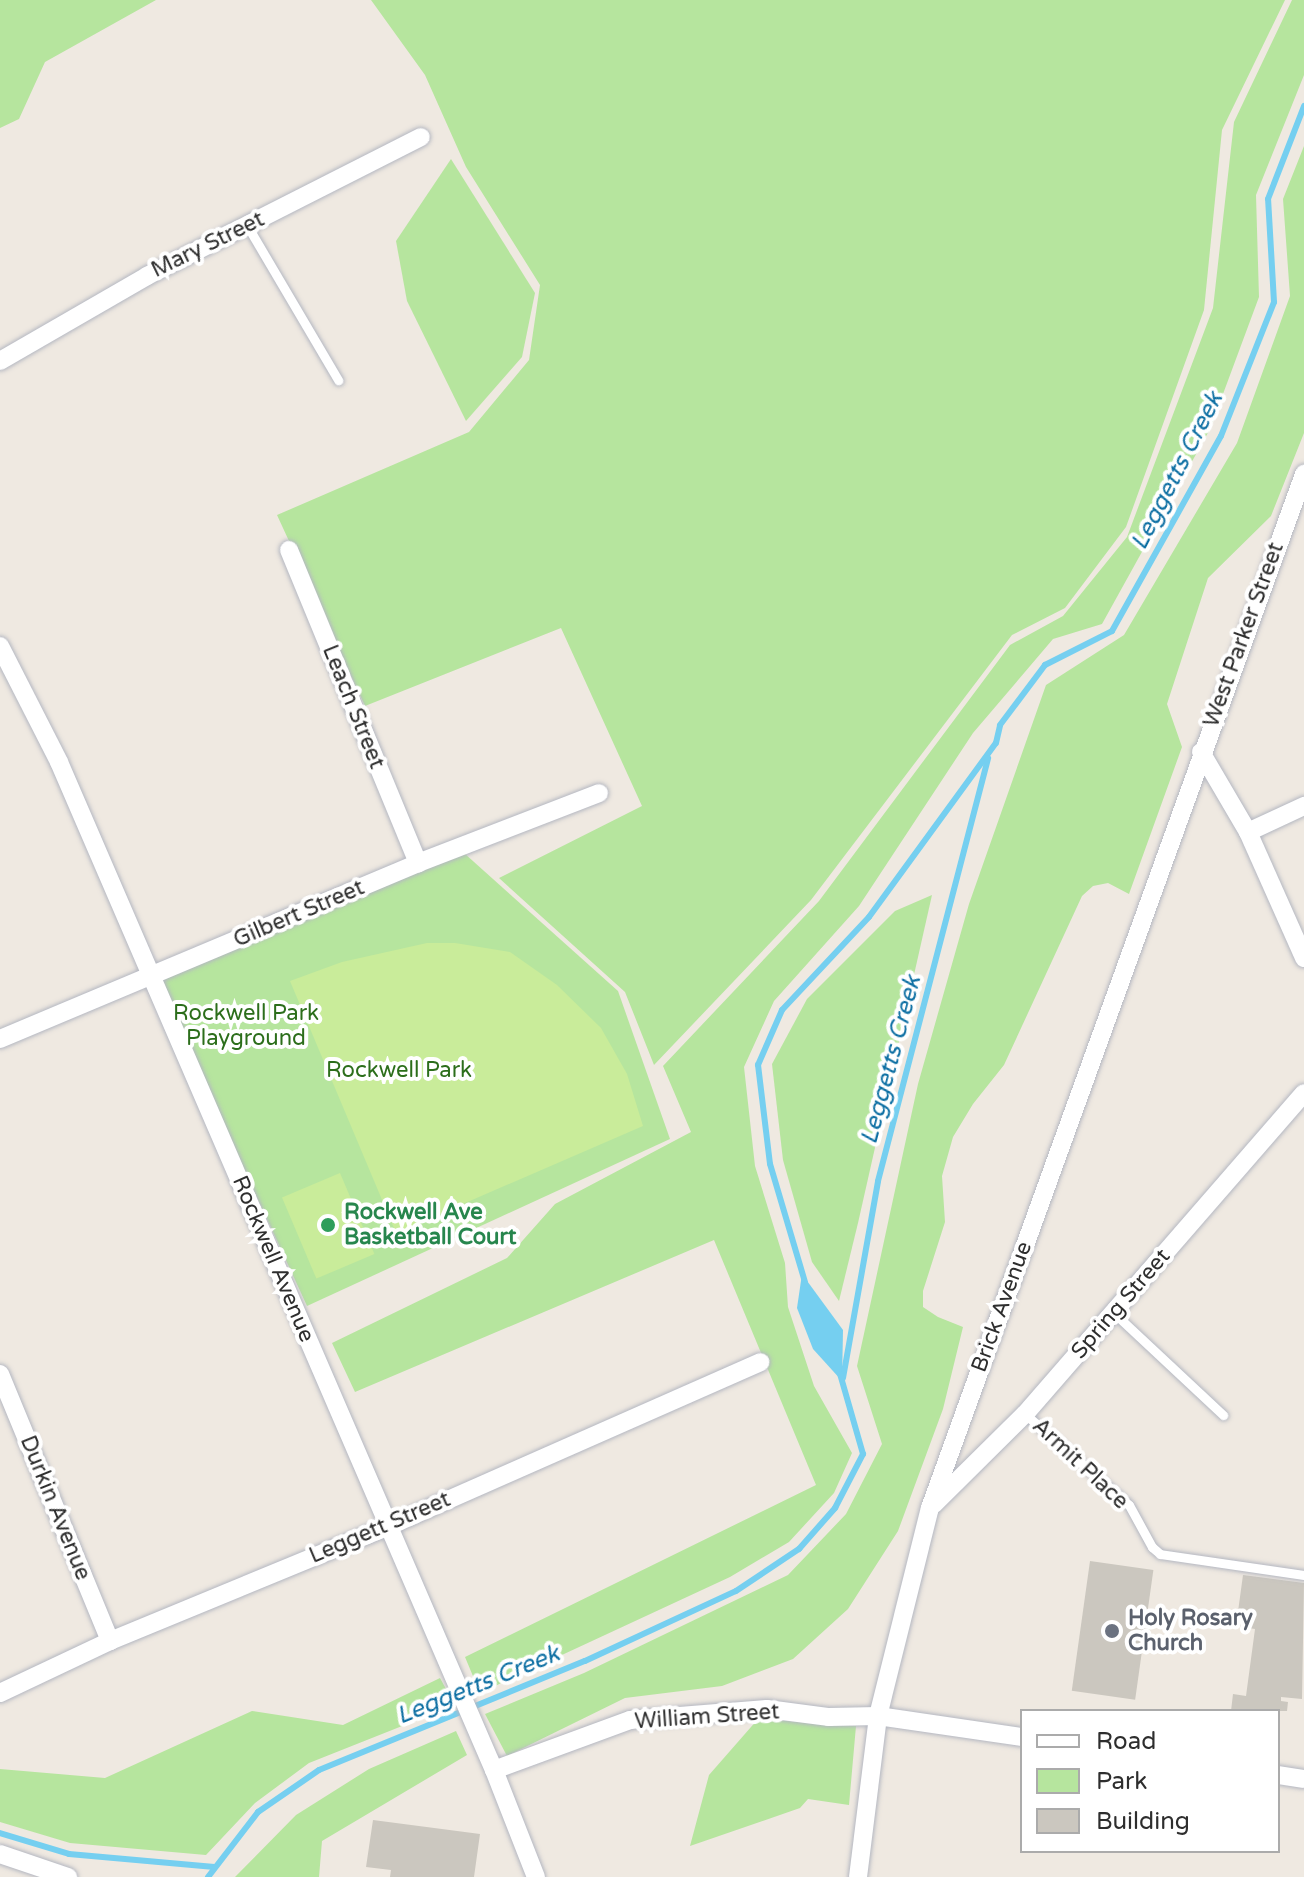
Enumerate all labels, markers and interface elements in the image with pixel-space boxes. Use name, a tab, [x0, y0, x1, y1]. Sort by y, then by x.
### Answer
street label: Mary Street	[147, 206, 269, 284]
water label: Leggetts Creek	[1125, 387, 1229, 555]
street label: West Parker Street	[1198, 539, 1290, 731]
street label: Leach Street	[316, 641, 390, 773]
street label: Gilbert Street	[230, 875, 368, 953]
water label: Leggetts Creek	[855, 973, 927, 1147]
park label: Rockwell Park Playground	[173, 1000, 319, 1052]
park label: Rockwell Park	[326, 1058, 472, 1084]
street label: Rockwell Avenue	[226, 1172, 320, 1346]
place label: Rockwell Ave Basketball Court	[344, 1199, 516, 1250]
marker: Rockwell Ave Basketball Court	[319, 1216, 337, 1234]
street label: Brick Avenue	[966, 1238, 1038, 1376]
street label: Spring Street	[1066, 1244, 1176, 1364]
street label: Armit Place	[1027, 1413, 1133, 1515]
street label: Durkin Avenue	[14, 1432, 96, 1584]
street label: Leggett Street	[305, 1486, 455, 1570]
place label: Holy Rosary Church	[1128, 1605, 1253, 1656]
marker: Holy Rosary Church	[1103, 1622, 1121, 1640]
water label: Leggetts Creek	[392, 1639, 564, 1731]
street label: William Street	[634, 1699, 780, 1735]
legend	[1020, 1709, 1280, 1853]
text: Road	[1096, 1727, 1156, 1756]
text: Park	[1096, 1767, 1147, 1796]
text: Building	[1096, 1807, 1190, 1836]

